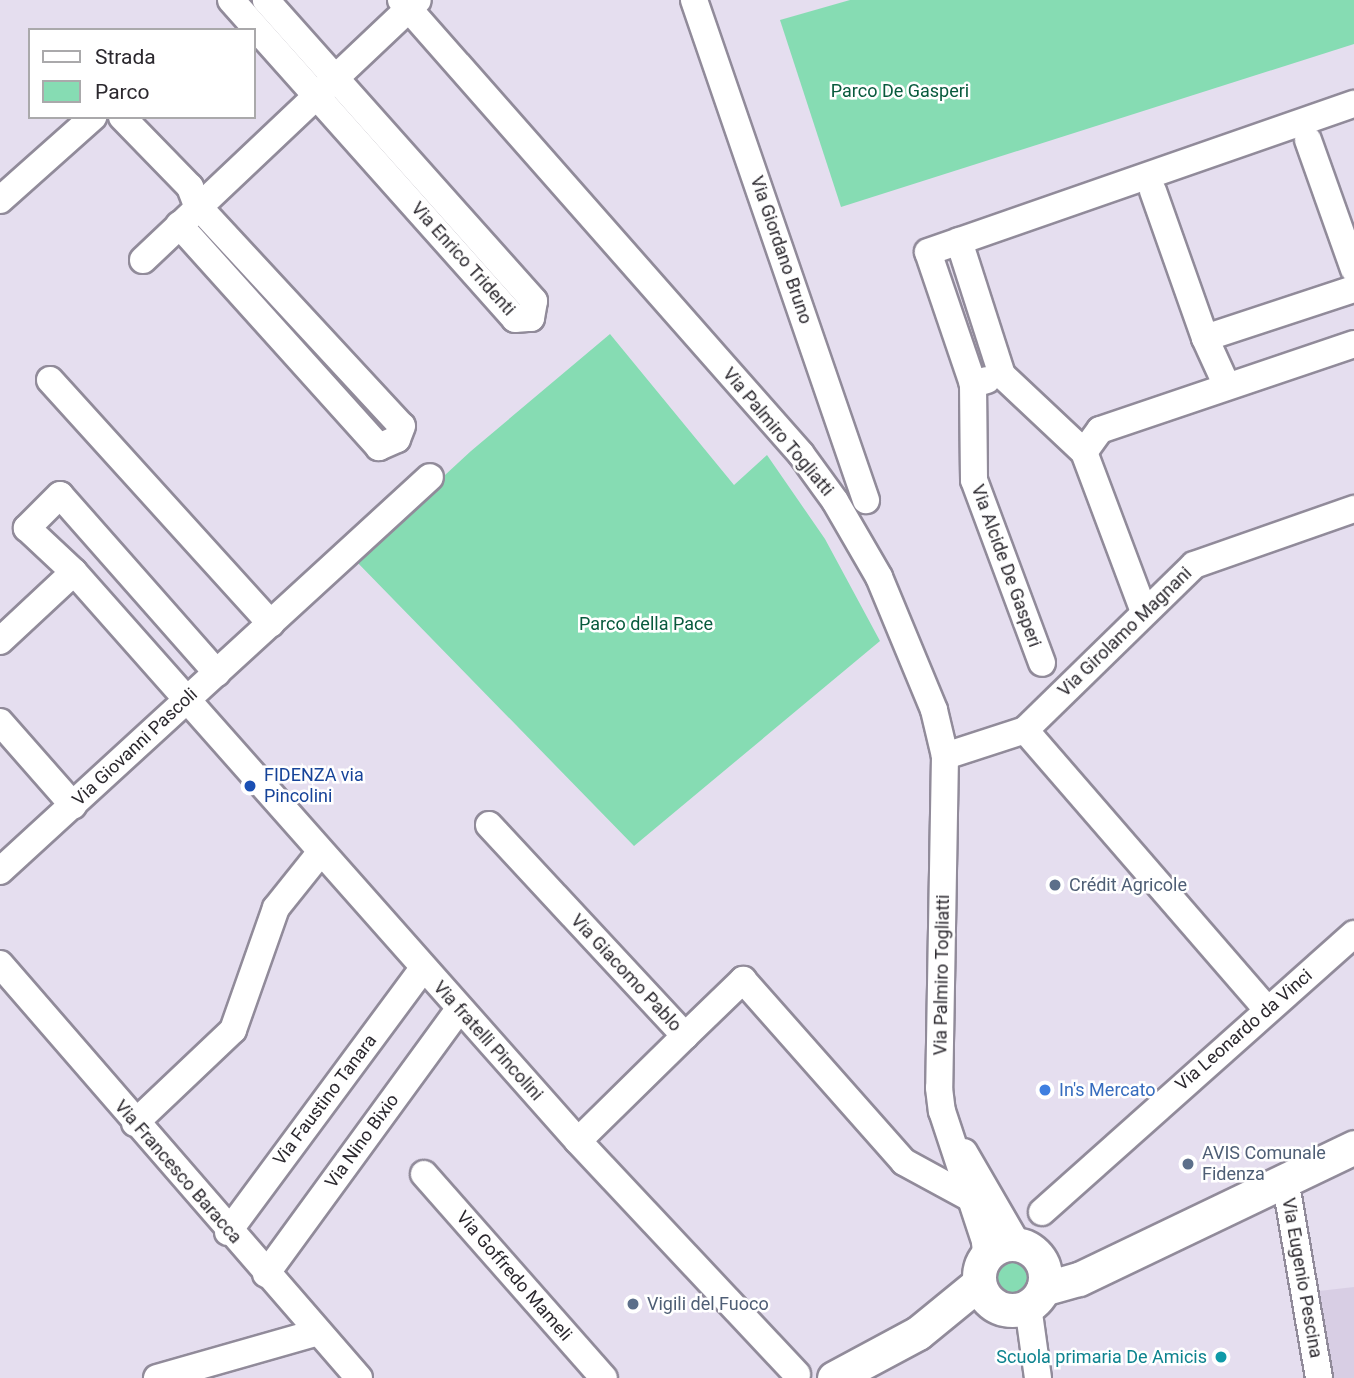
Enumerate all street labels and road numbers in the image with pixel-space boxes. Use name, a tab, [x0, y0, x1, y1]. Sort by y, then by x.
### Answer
street label: Via Giordano Bruno	[746, 173, 816, 327]
street label: Via Enrico Tridenti	[406, 198, 520, 320]
street label: Via Palmiro Togliatti	[718, 363, 838, 501]
street label: Via Alcide De Gasperi	[967, 482, 1045, 650]
street label: Via Girolamo Magnani	[1054, 563, 1196, 701]
street label: Via Giovanni Pascoli	[68, 684, 202, 810]
street label: Via Palmiro Togliatti	[930, 894, 954, 1056]
street label: Via Giacomo Pablo	[566, 910, 686, 1036]
street label: Via Leonardo da Vinci	[1171, 965, 1317, 1095]
street label: Via fratelli Pincolini	[429, 977, 547, 1105]
street label: Via Faustino Tanara	[269, 1030, 381, 1170]
street label: Via Nino Bixio	[321, 1090, 403, 1192]
street label: Via Francesco Baracca	[110, 1096, 246, 1248]
street label: Via Eugenio Pescina	[1277, 1196, 1327, 1360]
street label: Via Goffredo Mameli	[452, 1207, 576, 1345]

